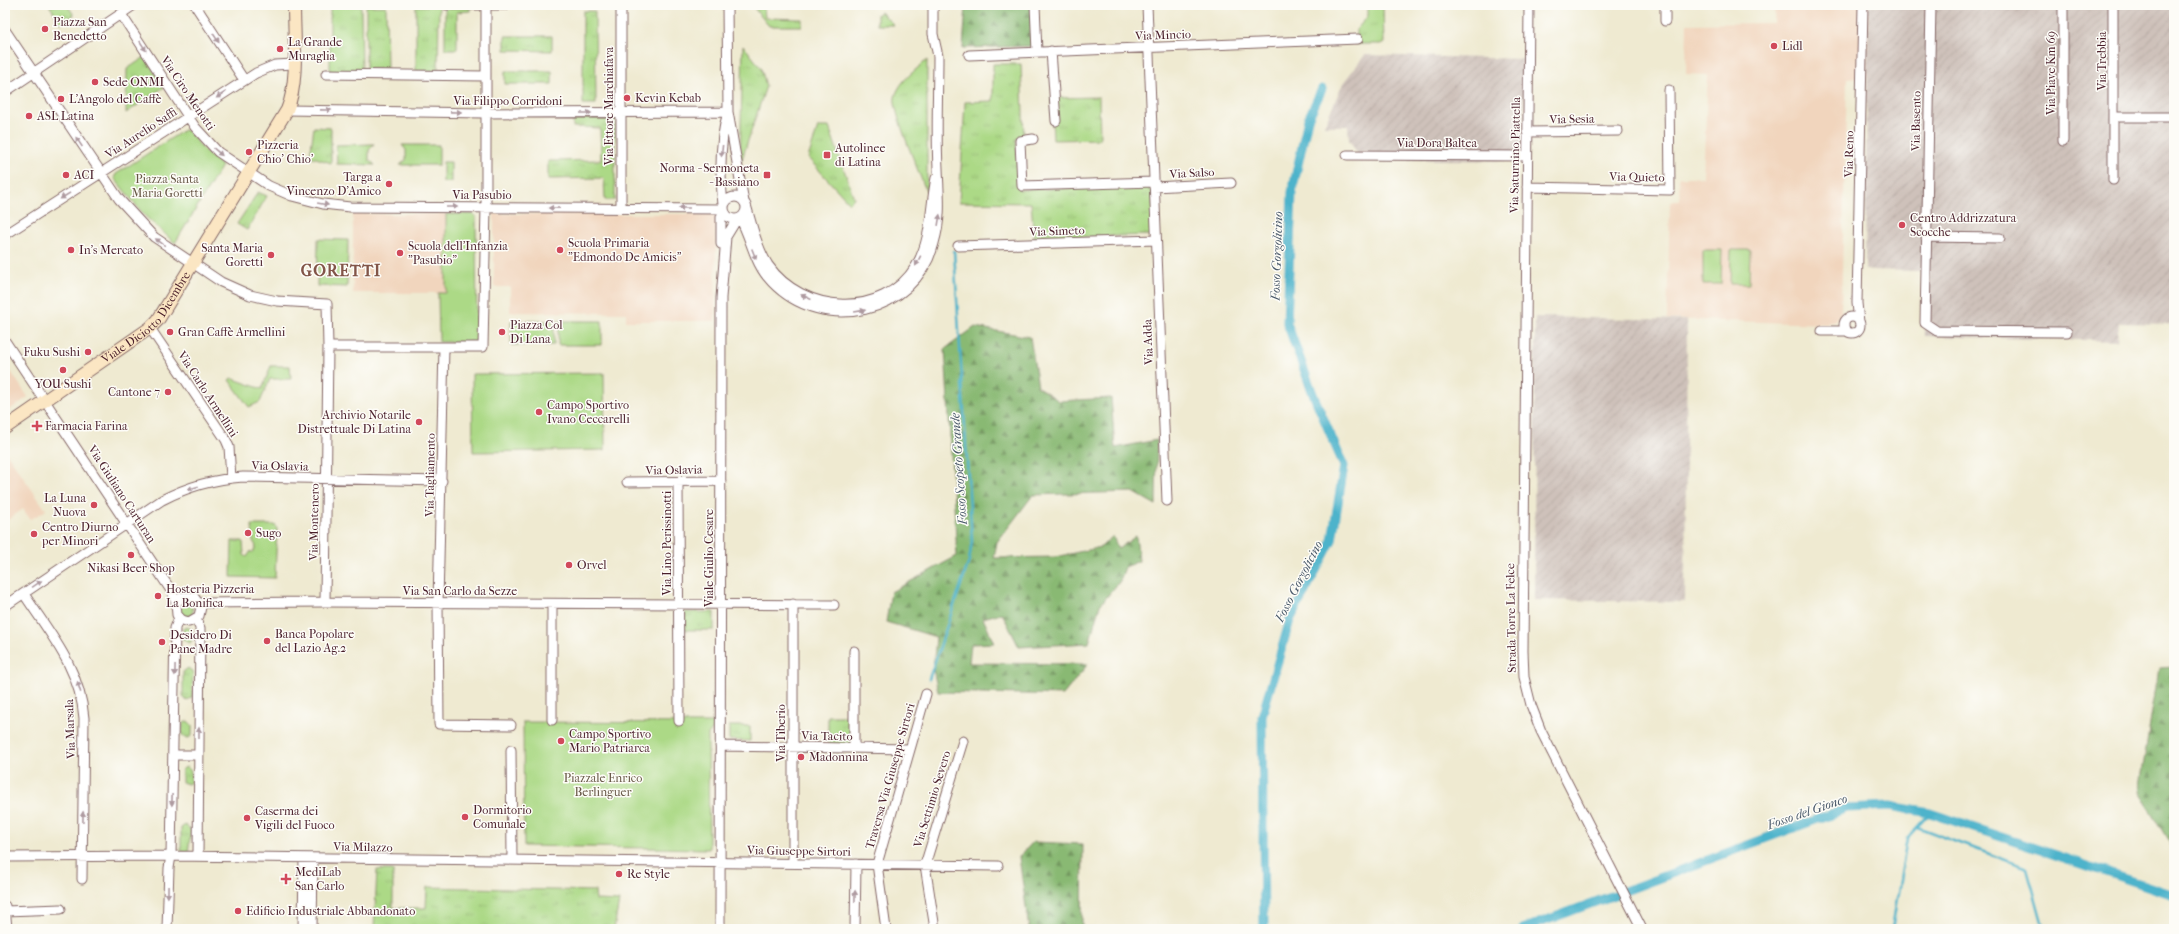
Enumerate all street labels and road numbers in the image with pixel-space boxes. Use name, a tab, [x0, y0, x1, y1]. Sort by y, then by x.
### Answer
street label: Via Mincio	[1134, 27, 1191, 43]
street label: Via Piave Km 69	[2044, 31, 2058, 116]
street label: Via Trebbia	[2095, 31, 2109, 92]
street label: Via Ettore Marchiafava	[602, 46, 616, 166]
street label: Via Ciro Menotti	[157, 52, 218, 133]
street label: Via Basento	[1908, 91, 1924, 152]
street label: Via Filippo Corridoni	[453, 94, 563, 108]
street label: Via Saturnino Piattella	[1507, 96, 1523, 214]
street label: Via Aurelio Saffi	[102, 104, 180, 162]
street label: Via Sesia	[1548, 112, 1595, 126]
street label: Via Reno	[1842, 130, 1856, 179]
street label: Via Dora Baltea	[1396, 136, 1478, 150]
street label: Via Salso	[1168, 165, 1215, 181]
street label: Via Quieto	[1608, 170, 1665, 184]
street label: Via Pasubio	[451, 188, 512, 202]
street label: Via Simeto	[1028, 223, 1085, 239]
street label: Viale Diciotto Dicembre	[98, 269, 193, 367]
street label: Via Adda	[1140, 318, 1156, 366]
street label: Via Carlo Armellini	[175, 348, 241, 440]
street label: Via Tagliamento	[422, 433, 438, 518]
street label: Via Giuliano Carturan	[85, 442, 159, 545]
street label: Via Oslavia	[250, 458, 309, 474]
street label: Via Oslavia	[644, 462, 703, 478]
street label: Via Montenero	[306, 483, 322, 562]
street label: Via Lino Perissinotti	[660, 490, 674, 596]
street label: Viale Giulio Cesare	[702, 509, 716, 608]
street label: Strada Torre La Felce	[1503, 563, 1519, 673]
street label: Via San Carlo da Sezze	[402, 584, 517, 598]
street label: Via Marsala	[62, 698, 78, 760]
street label: Traversa Via Giuseppe Sirtori	[862, 701, 918, 850]
street label: Via Tiberio	[774, 704, 788, 763]
street label: Via Tacito	[800, 729, 853, 743]
street label: Via Settimio Severo	[910, 749, 953, 850]
street label: Via Milazzo	[332, 839, 393, 855]
street label: Via Giuseppe Sirtori	[746, 843, 852, 859]

